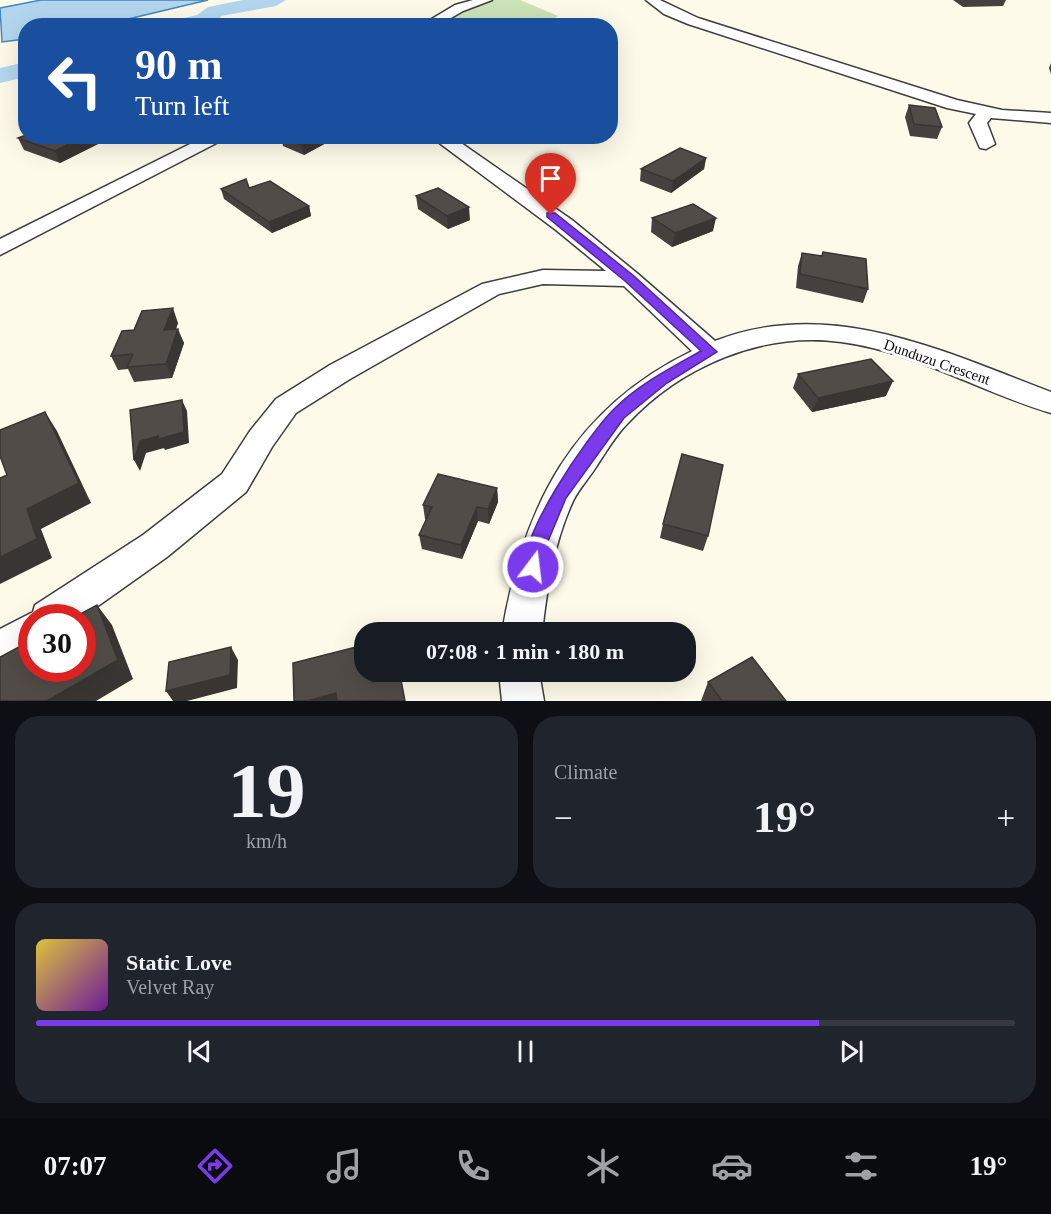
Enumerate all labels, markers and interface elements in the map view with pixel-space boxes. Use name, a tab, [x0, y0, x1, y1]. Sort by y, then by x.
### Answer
icon: left	[36, 42, 114, 120]
text: 90 m	[135, 42, 223, 88]
text: Turn left	[135, 91, 229, 121]
pin	[525, 153, 576, 215]
icon: arrive	[534, 162, 567, 195]
street label: Dunduzu Crescent	[882, 336, 993, 388]
position arrow	[501, 535, 565, 599]
speed limit sign: 30	[18, 604, 96, 682]
text: 07:08 · 1 min · 180 m	[426, 639, 624, 664]
text: 19	[228, 747, 306, 834]
text: Climate	[554, 761, 617, 783]
text: 19°	[753, 792, 816, 842]
text: −	[554, 800, 573, 836]
text: +	[996, 800, 1015, 836]
text: km/h	[246, 830, 287, 852]
text: Static Love	[126, 950, 232, 975]
text: Velvet Ray	[126, 976, 214, 998]
icon: previous	[183, 1035, 216, 1068]
icon: pause	[509, 1035, 542, 1068]
icon: next	[835, 1035, 868, 1068]
icon: directions	[194, 1145, 236, 1187]
icon: music	[323, 1145, 365, 1187]
icon: phone	[452, 1145, 494, 1187]
icon: climate	[582, 1145, 624, 1187]
icon: car	[711, 1145, 753, 1187]
icon: filters	[840, 1145, 882, 1187]
text: 07:07	[44, 1151, 107, 1181]
text: 19°	[969, 1151, 1007, 1181]

